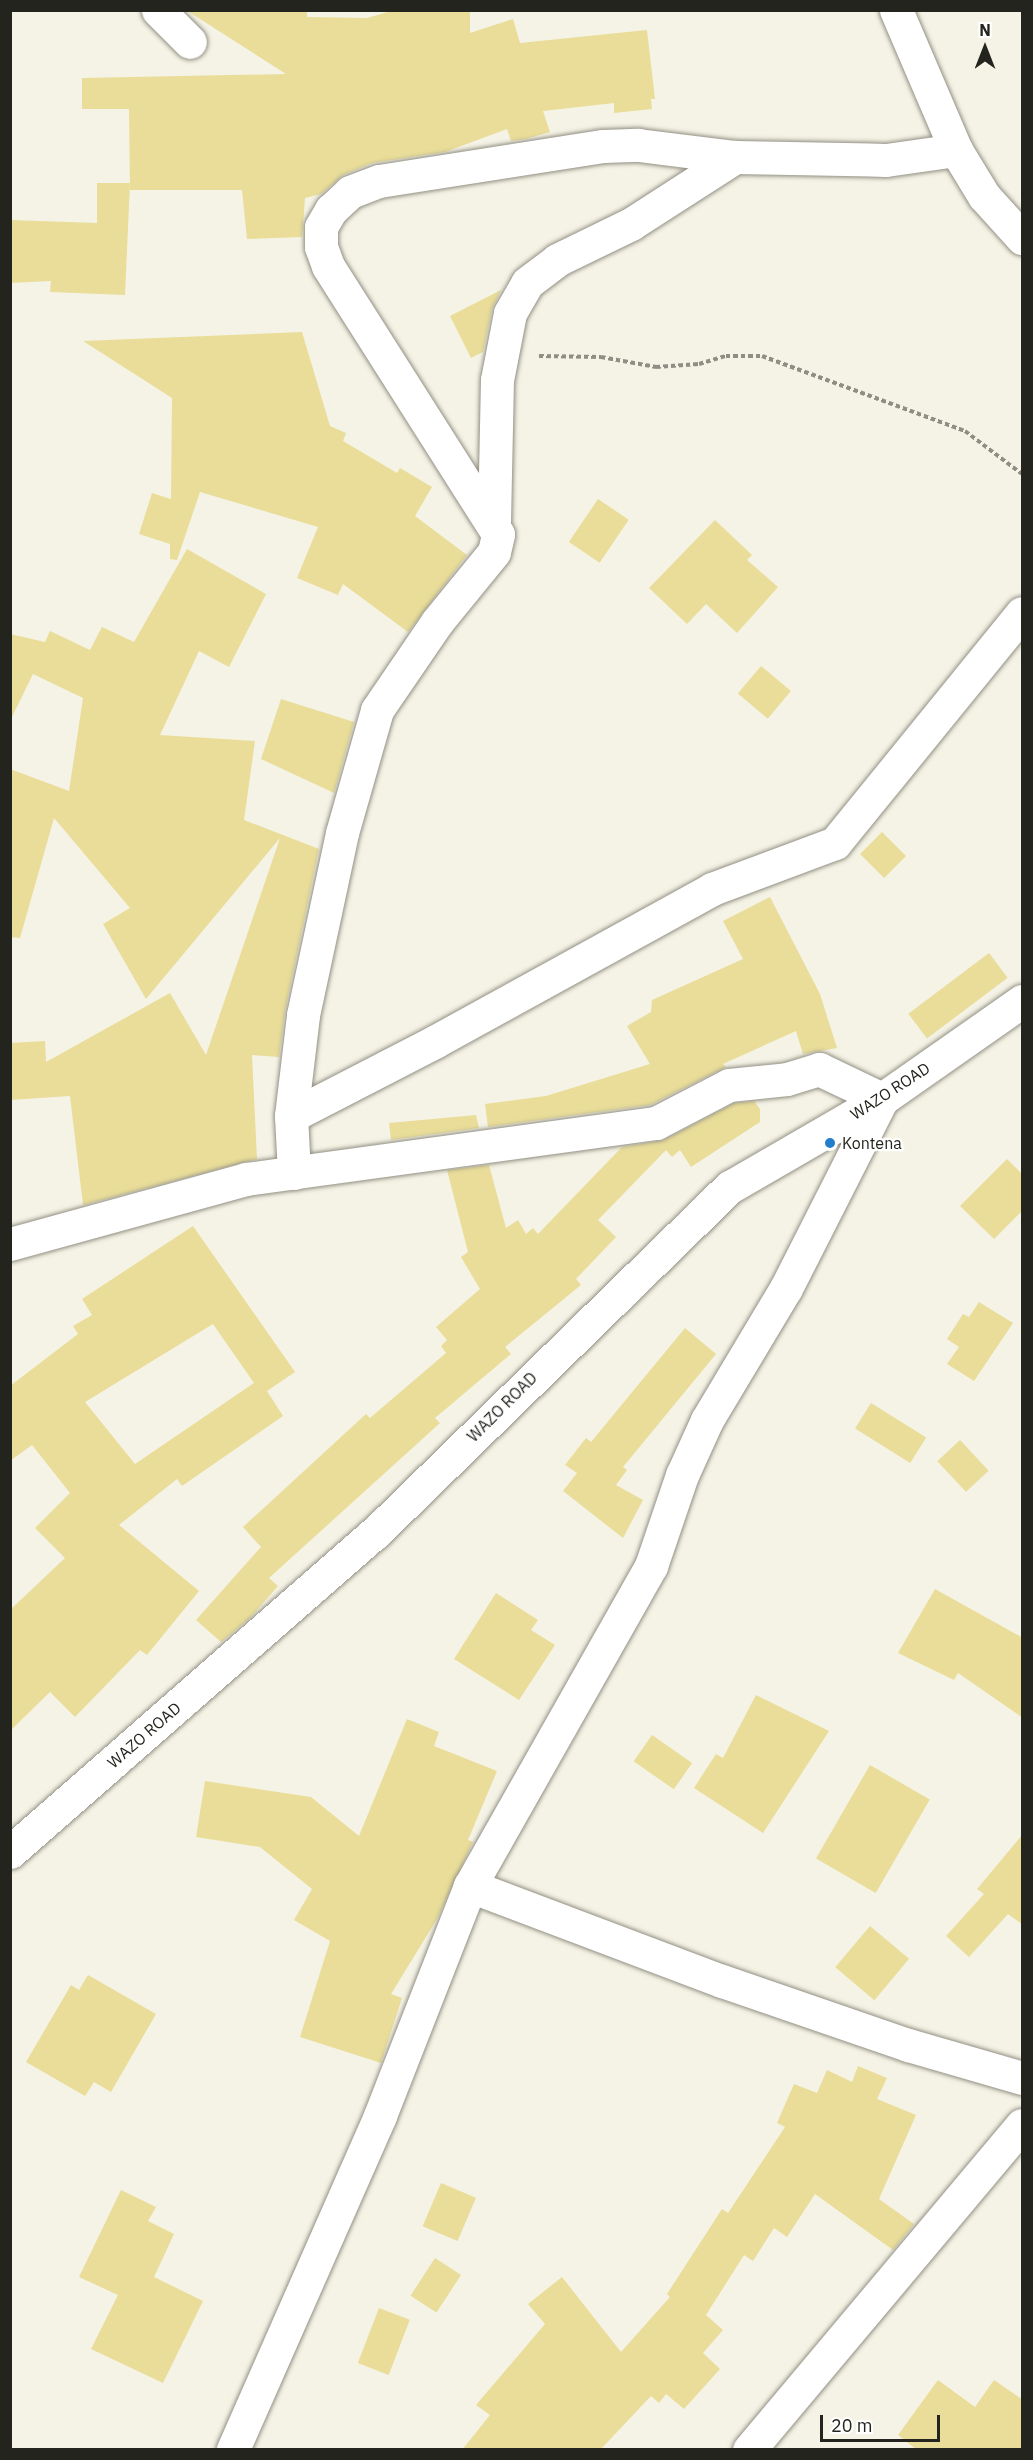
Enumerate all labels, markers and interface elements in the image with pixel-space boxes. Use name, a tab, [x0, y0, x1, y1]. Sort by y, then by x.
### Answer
north arrow	[955, 18, 1015, 78]
text: N	[979, 20, 991, 40]
street label: WAZO ROAD	[847, 1058, 933, 1124]
place label: Kontena	[842, 1133, 902, 1153]
marker: Kontena	[823, 1136, 837, 1150]
street label: WAZO ROAD	[463, 1368, 541, 1446]
street label: WAZO ROAD	[103, 1698, 185, 1772]
scale bar	[823, 2403, 943, 2441]
text: 20 m	[831, 2414, 873, 2437]

